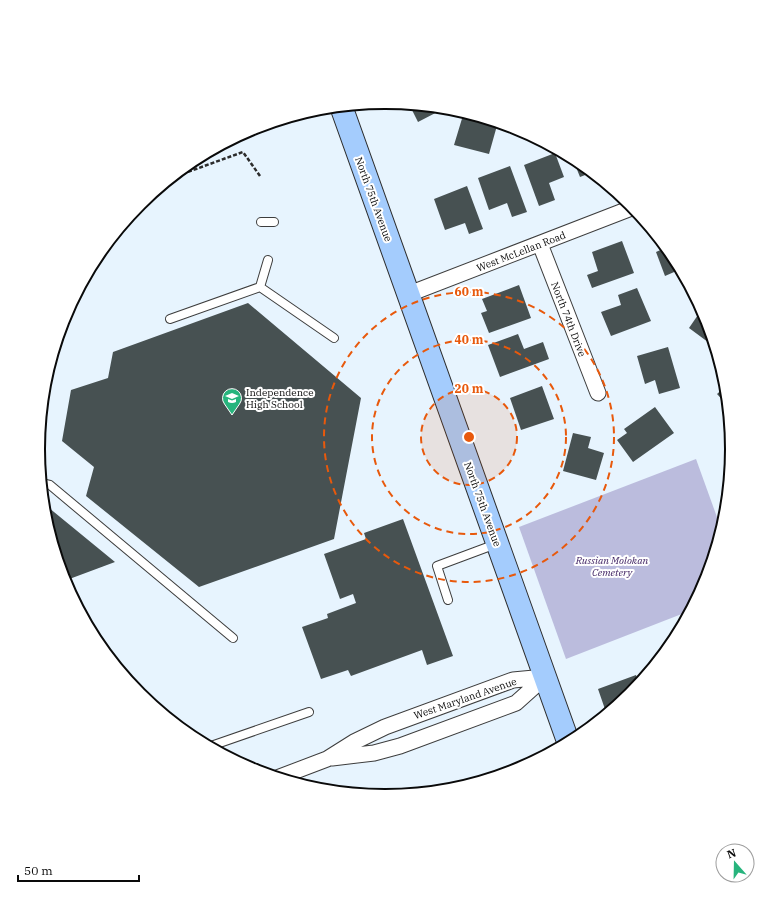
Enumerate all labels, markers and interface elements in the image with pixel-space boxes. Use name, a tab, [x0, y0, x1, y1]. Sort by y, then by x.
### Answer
street label: North 75th Avenue	[352, 155, 395, 243]
street label: West McLellan Road	[475, 228, 568, 274]
street label: North 74th Drive	[548, 280, 589, 359]
text: 60 m	[455, 284, 484, 299]
text: 40 m	[455, 332, 484, 347]
text: 20 m	[455, 381, 484, 396]
place label: Independence High School	[246, 386, 314, 411]
school or university icon: Independence High School	[221, 387, 243, 415]
centre of rings	[462, 430, 476, 444]
street label: North 75th Avenue	[461, 460, 504, 548]
park label: Russian Molokan Cemetery	[575, 554, 649, 579]
street label: West Maryland Avenue	[412, 675, 518, 722]
north arrow	[715, 843, 755, 883]
text: N	[725, 845, 738, 862]
scale bar	[18, 857, 139, 883]
text: 50 m	[24, 863, 53, 878]

